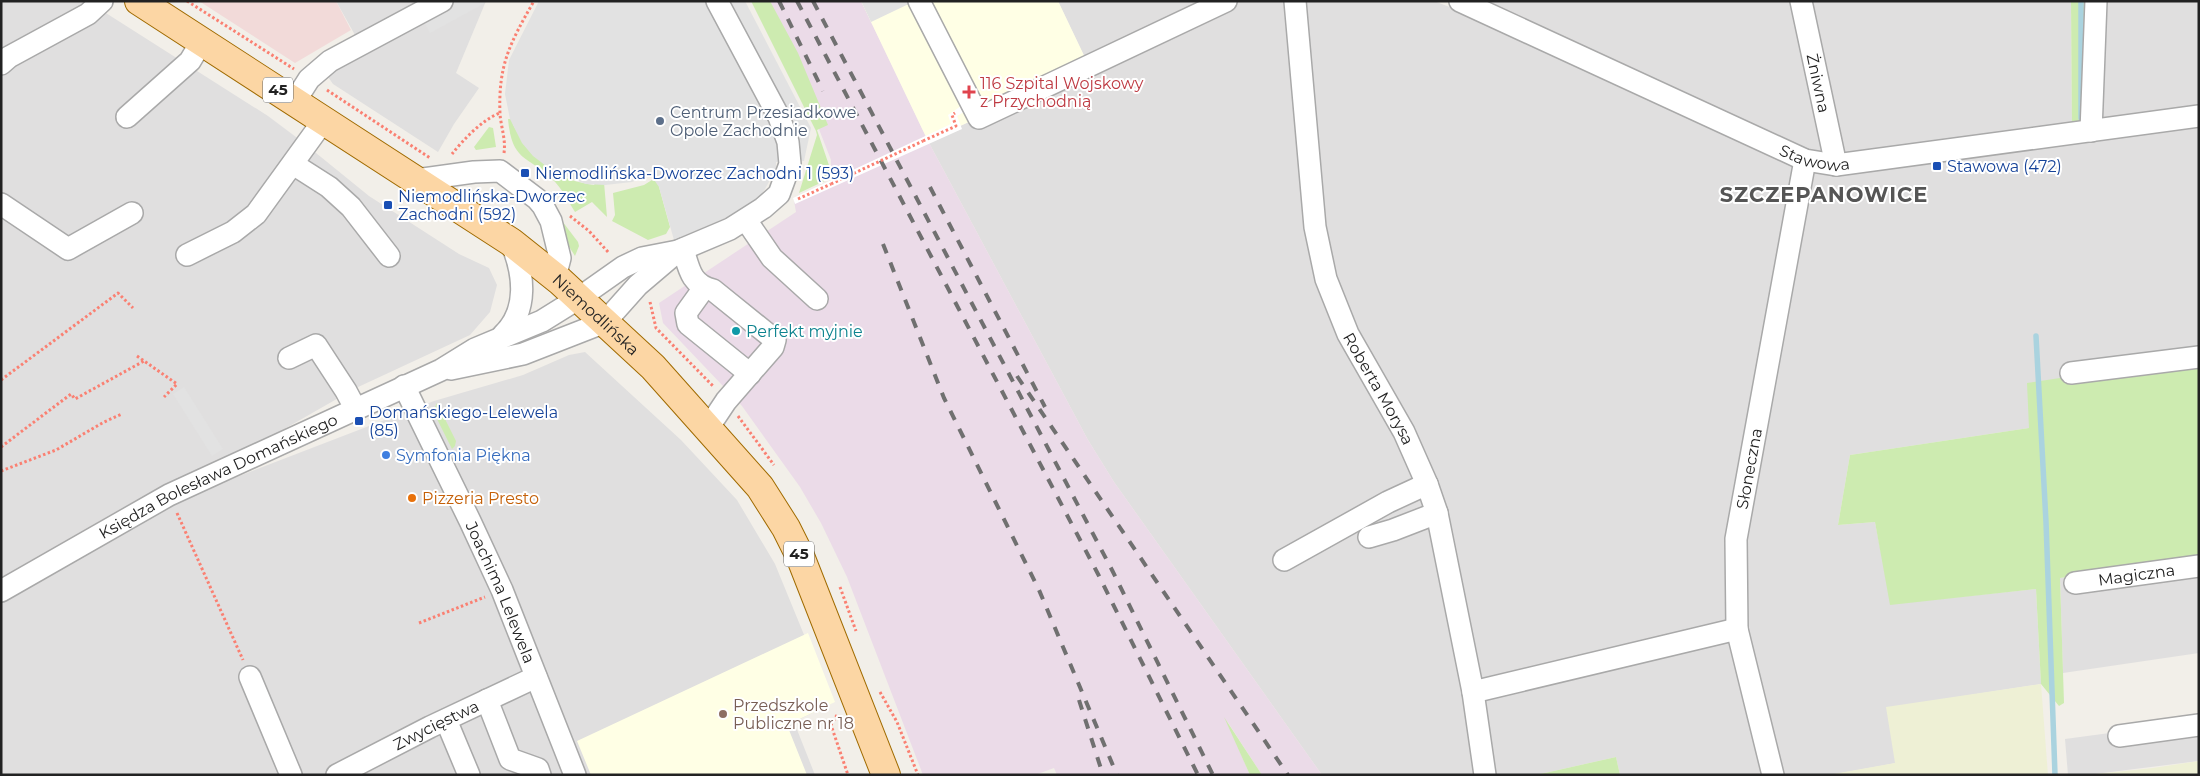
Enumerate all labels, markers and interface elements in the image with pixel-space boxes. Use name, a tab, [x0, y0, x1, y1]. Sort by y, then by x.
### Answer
street label: Żniwna	[1802, 52, 1834, 115]
place label: 116 Szpital Wojskowy z Przychodnią	[980, 74, 1144, 111]
road number: 45	[263, 78, 293, 102]
marker: 116 Szpital Wojskowy z Przychodnią	[962, 85, 976, 99]
place label: Centrum Przesiadkowe Opole Zachodnie	[670, 103, 856, 140]
marker: Centrum Przesiadkowe Opole Zachodnie	[654, 115, 666, 127]
street label: Stawowa	[1776, 141, 1851, 176]
place label: Stawowa (472)	[1947, 157, 2062, 176]
marker: Stawowa (472)	[1931, 160, 1943, 172]
place label: Niemodlińska-Dworzec Zachodni 1 (593)	[535, 164, 854, 183]
marker: Niemodlińska-Dworzec Zachodni 1 (593)	[519, 167, 531, 179]
district label: SZCZEPANOWICE	[1720, 182, 1928, 207]
place label: Niemodlińska-Dworzec Zachodni (592)	[398, 187, 585, 224]
marker: Niemodlińska-Dworzec Zachodni (592)	[382, 199, 394, 211]
street label: Niemodlińska	[549, 270, 643, 359]
place label: Perfekt myjnie	[746, 322, 863, 341]
marker: Perfekt myjnie	[730, 325, 742, 337]
street label: Roberta Morysa	[1339, 329, 1417, 448]
place label: Domańskiego-Lelewela (85)	[369, 403, 558, 440]
street label: Księdza Bolesława Domańskiego	[96, 410, 341, 543]
marker: Domańskiego-Lelewela (85)	[353, 415, 365, 427]
street label: Słoneczna	[1733, 426, 1766, 511]
place label: Symfonia Piękna	[396, 446, 531, 465]
marker: Symfonia Piękna	[380, 449, 392, 461]
place label: Pizzeria Presto	[422, 489, 539, 508]
marker: Pizzeria Presto	[406, 492, 418, 504]
street label: Joachima Lelewela	[461, 518, 539, 666]
road number: 45	[784, 542, 814, 566]
street label: Magiczna	[2097, 560, 2176, 590]
street label: Zwycięstwa	[390, 696, 482, 754]
place label: Przedszkole Publiczne nr 18	[733, 696, 854, 733]
marker: Przedszkole Publiczne nr 18	[717, 708, 729, 720]

